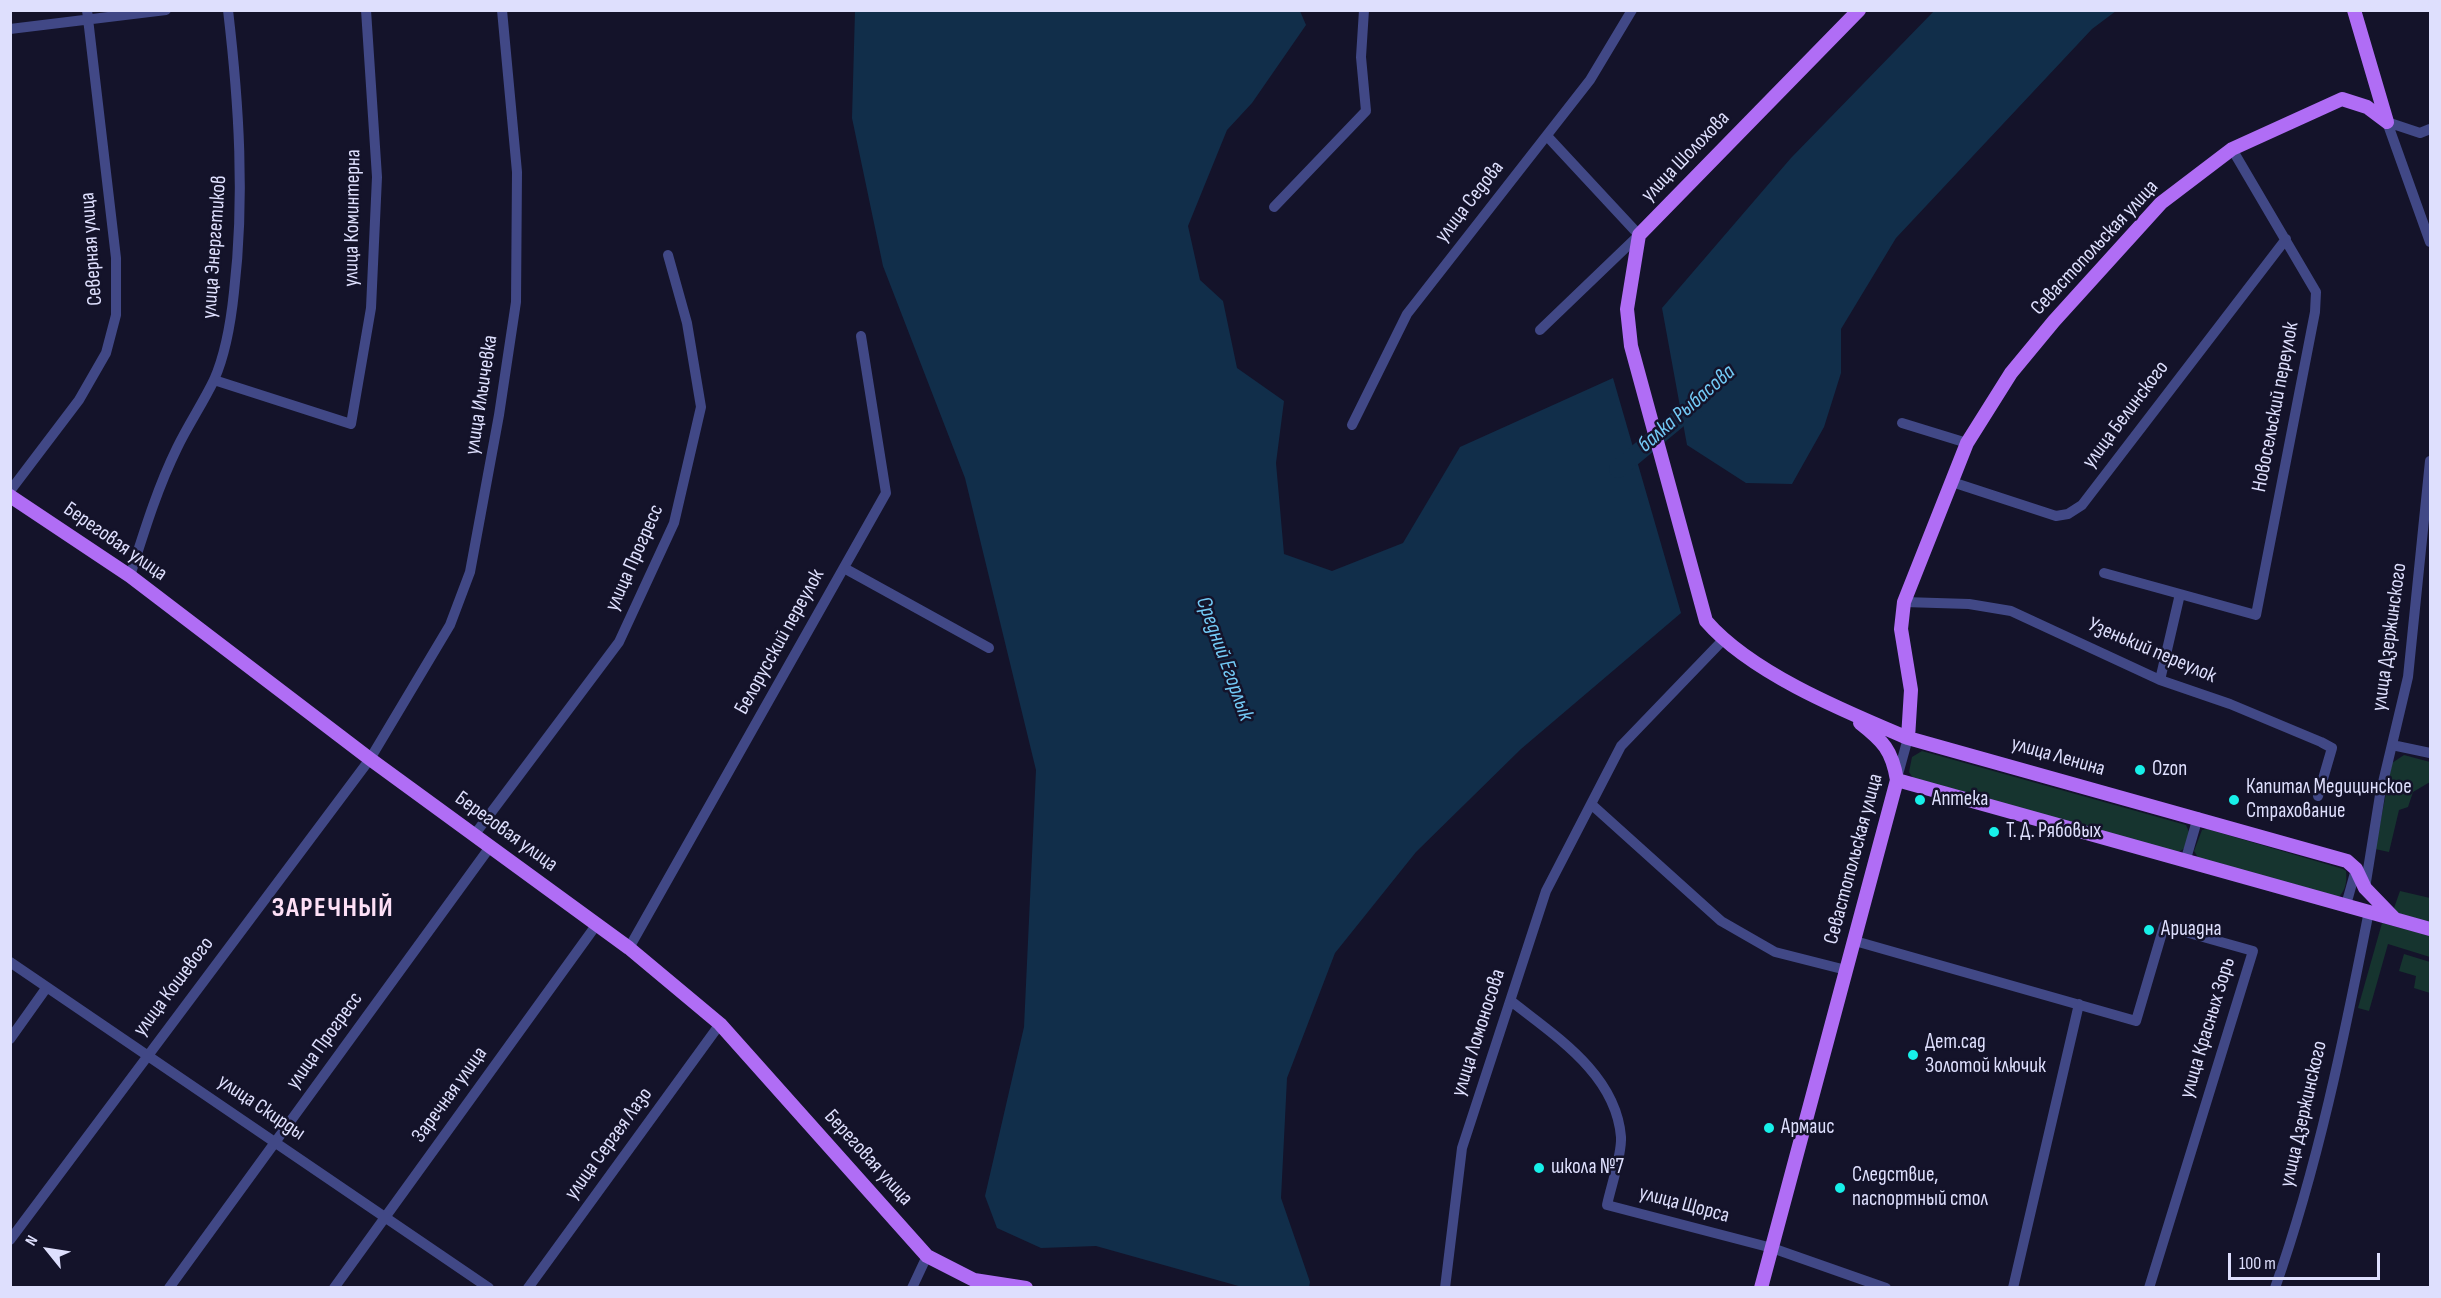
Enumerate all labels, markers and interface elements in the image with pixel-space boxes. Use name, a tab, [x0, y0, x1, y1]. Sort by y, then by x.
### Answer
street label: улица Шолохова	[1637, 106, 1735, 208]
street label: улица Коминтерна	[339, 149, 367, 287]
street label: улица Седова	[1430, 156, 1510, 248]
street label: улица Энергетиков	[197, 174, 233, 320]
street label: Севастопольская улица	[2026, 175, 2164, 321]
street label: Северная улица	[75, 191, 109, 307]
street label: Новосельский переулок	[2247, 320, 2305, 494]
street label: улица Ильичевка	[460, 333, 504, 457]
street label: улица Белинского	[2077, 356, 2175, 474]
water label: балка Рыбасова	[1633, 359, 1741, 459]
street label: Береговая улица	[58, 497, 172, 587]
street label: улица Прогресс	[600, 501, 670, 615]
street label: улица Дзержинского	[2367, 561, 2413, 713]
street label: Белорусский переулок	[730, 565, 830, 719]
water label: Средний Егорлык	[1189, 593, 1259, 725]
street label: Узенький переулок	[2084, 613, 2220, 689]
street label: улица Ленина	[2008, 732, 2108, 782]
place label: Ozon	[2152, 757, 2187, 783]
marker: Ozon	[2133, 763, 2147, 777]
street label: Севастопольская улица	[1819, 771, 1889, 947]
place label: Капитал Медицинское Страхование	[2246, 775, 2412, 825]
street label: Береговая улица	[450, 786, 562, 878]
place label: Аптека	[1932, 787, 1988, 813]
marker: Аптека	[1913, 793, 1927, 807]
marker: Капитал Медицинское Страхование	[2227, 793, 2241, 807]
place label: Т. Д. Рябовых	[2006, 819, 2101, 845]
marker: Т. Д. Рябовых	[1987, 825, 2001, 839]
district label: ЗАРЕЧНЫЙ	[272, 893, 394, 925]
place label: Ариадна	[2161, 917, 2222, 943]
marker: Ариадна	[2142, 923, 2156, 937]
street label: улица Кошевого	[128, 932, 220, 1042]
street label: улица Красных Зорь	[2175, 955, 2241, 1101]
street label: улица Ломоносова	[1447, 966, 1511, 1100]
street label: улица Прогресс	[281, 987, 369, 1095]
place label: Дет.сад Золотой ключик	[1925, 1030, 2046, 1080]
street label: улица Дзержинского	[2275, 1038, 2333, 1190]
street label: Заречная улица	[407, 1042, 493, 1148]
marker: Дет.сад Золотой ключик	[1906, 1048, 1920, 1062]
street label: улица Скирды	[212, 1069, 310, 1147]
street label: улица Сергея Лазо	[560, 1083, 658, 1205]
street label: Береговая улица	[818, 1105, 918, 1211]
place label: Армаис	[1781, 1115, 1835, 1141]
marker: Армаис	[1762, 1121, 1776, 1135]
place label: школа №7	[1551, 1155, 1624, 1181]
marker: школа №7	[1532, 1161, 1546, 1175]
place label: Следствие, паспортный стол	[1852, 1163, 1988, 1213]
street label: улица Щорса	[1636, 1181, 1732, 1229]
marker: Следствие, паспортный стол	[1833, 1181, 1847, 1195]
north arrow	[18, 1220, 78, 1280]
text: N	[22, 1232, 42, 1249]
scale bar	[2231, 1241, 2382, 1279]
text: 100 m	[2239, 1253, 2276, 1274]

